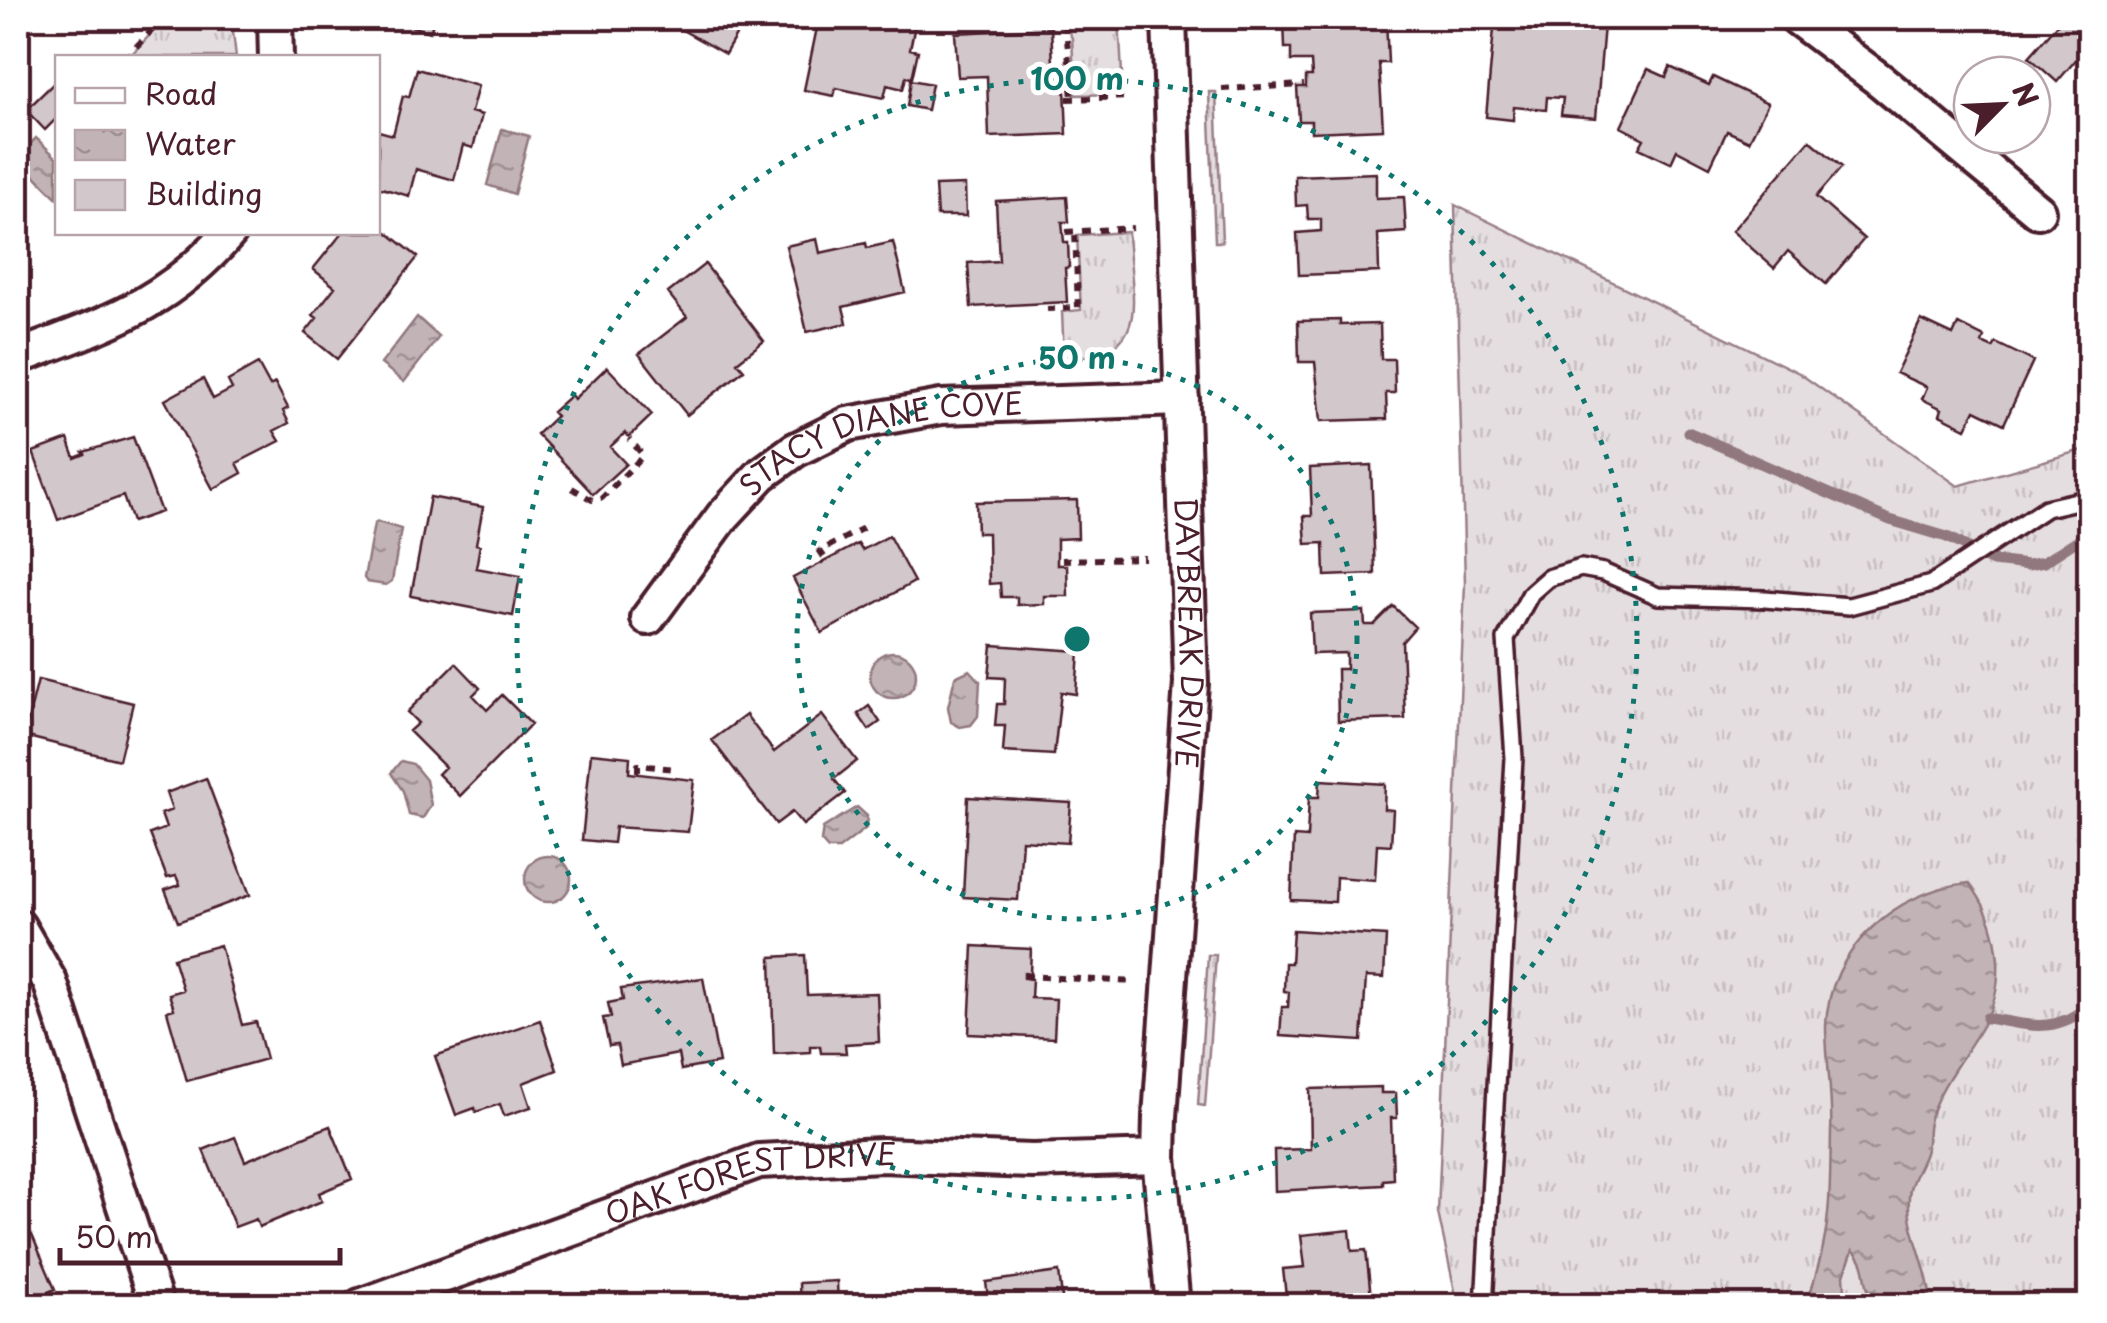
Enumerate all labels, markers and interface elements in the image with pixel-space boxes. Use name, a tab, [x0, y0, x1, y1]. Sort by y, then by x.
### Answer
legend	[55, 55, 380, 235]
text: 100 m	[1030, 55, 1124, 100]
north arrow	[1952, 55, 2052, 155]
text: Road	[145, 70, 218, 115]
text: N	[2002, 75, 2050, 113]
text: Water	[145, 120, 236, 165]
text: Building	[145, 170, 262, 215]
text: 50 m	[1038, 334, 1116, 379]
street label: STACY DIANE COVE	[727, 379, 1024, 505]
street label: DAYBREAK DRIVE	[1165, 496, 1217, 770]
centre of rings	[1059, 621, 1095, 657]
street label: OAK FOREST DRIVE	[598, 1130, 897, 1235]
scale bar	[60, 1203, 340, 1265]
text: 50 m	[75, 1213, 153, 1258]

